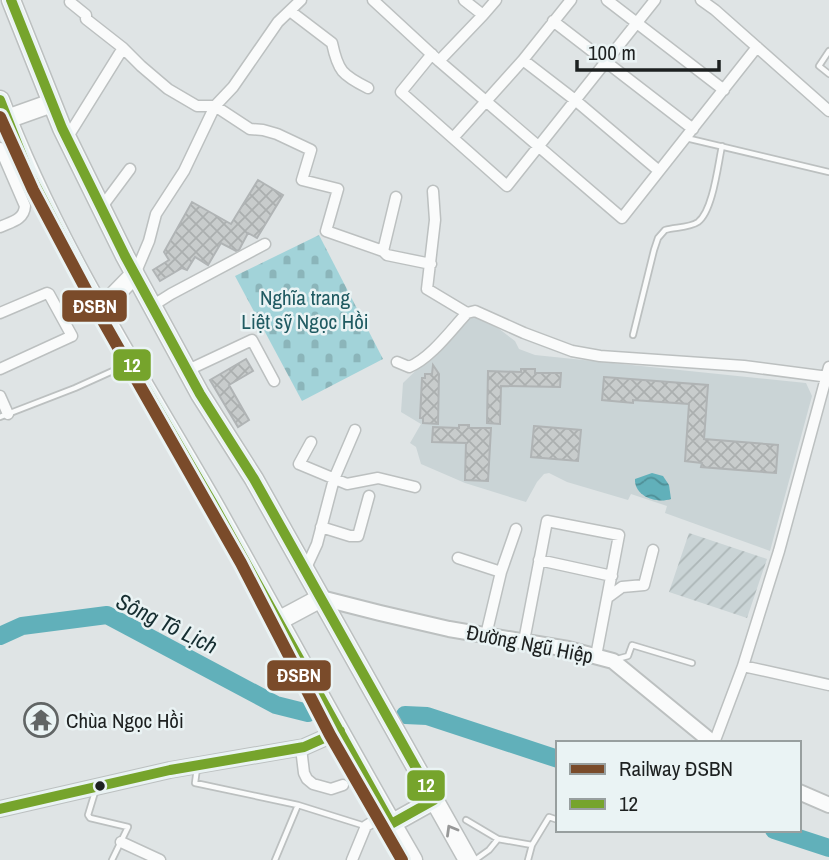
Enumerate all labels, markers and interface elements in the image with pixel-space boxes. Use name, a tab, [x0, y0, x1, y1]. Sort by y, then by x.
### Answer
scale bar	[577, 28, 719, 72]
text: 100 m	[588, 38, 636, 67]
park label: Nghĩa trang Liệt sỹ Ngọc Hồi	[241, 283, 369, 336]
line badge: ĐSBN	[61, 289, 128, 323]
text: ĐSBN	[73, 293, 117, 319]
line badge: 12	[112, 348, 152, 382]
text: 12	[123, 352, 141, 378]
water label: Sông Tô Lịch	[111, 585, 223, 661]
street label: Đường Ngũ Hiệp	[464, 618, 596, 670]
line badge: ĐSBN	[266, 659, 332, 692]
text: ĐSBN	[277, 662, 321, 688]
temple icon: Chùa Ngọc Hồi	[22, 701, 60, 739]
place label: Chùa Ngọc Hồi	[66, 706, 184, 735]
legend	[556, 741, 801, 832]
text: Railway ĐSBN	[619, 754, 733, 783]
line badge: 12	[406, 769, 446, 802]
text: 12	[417, 772, 435, 798]
unlabelled marker	[93, 779, 107, 793]
text: 12	[619, 789, 638, 818]
one-way arrow	[446, 825, 459, 838]

